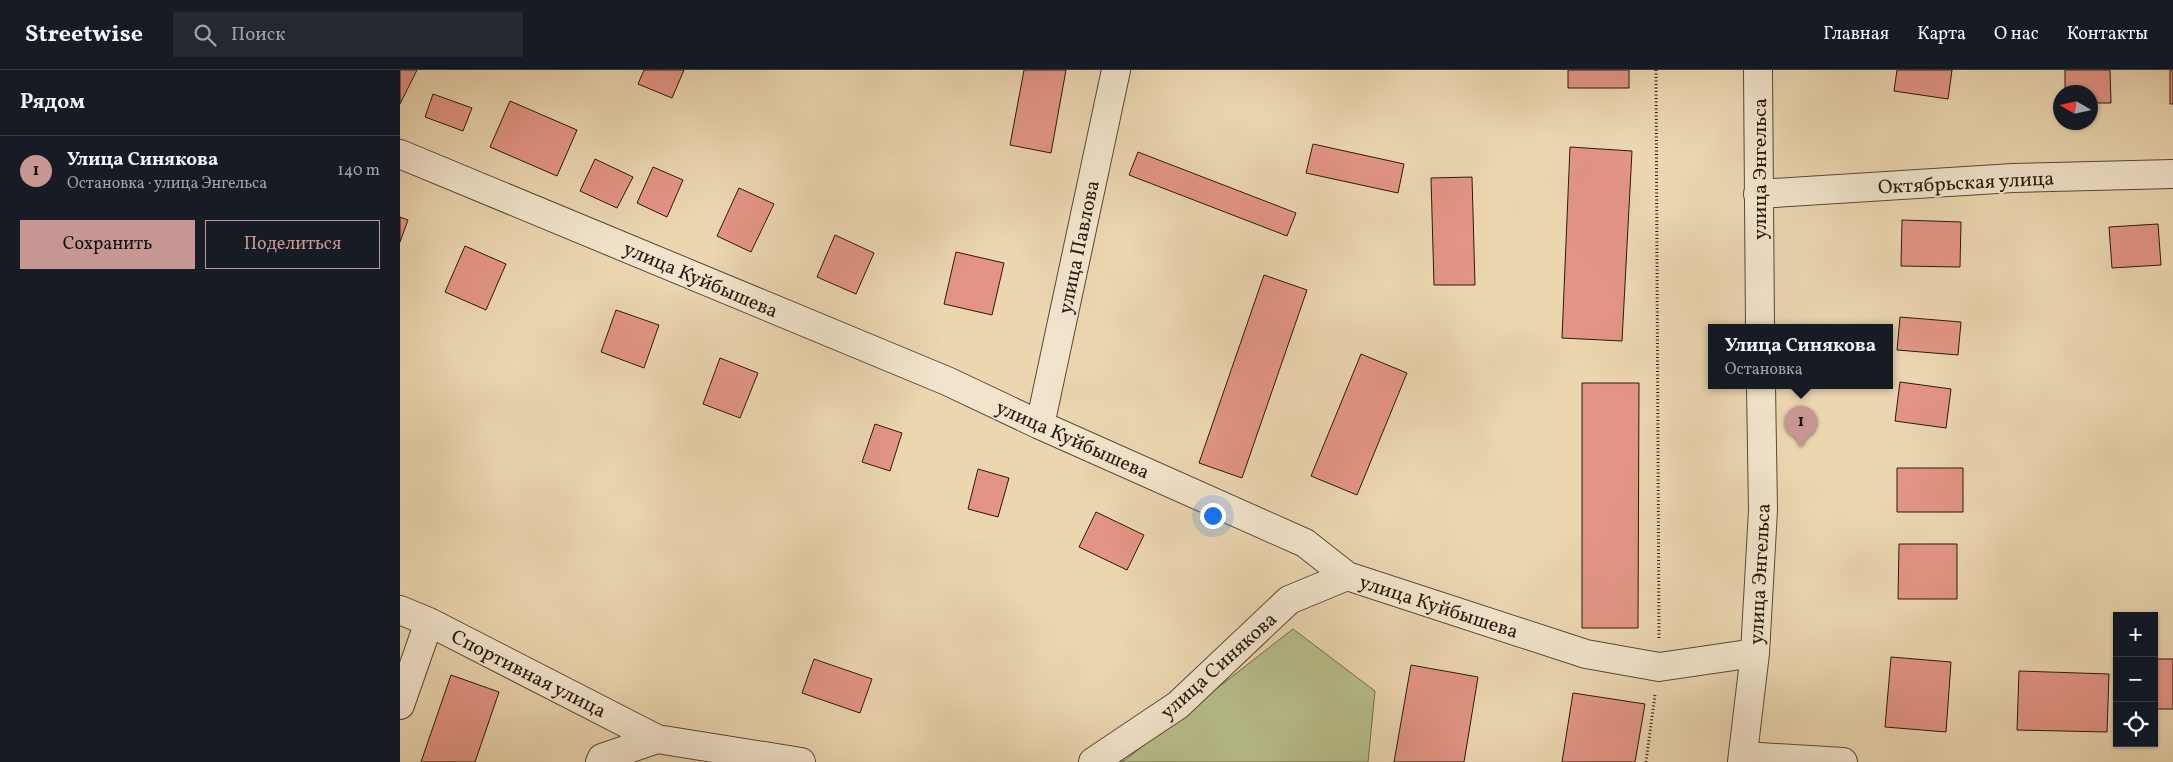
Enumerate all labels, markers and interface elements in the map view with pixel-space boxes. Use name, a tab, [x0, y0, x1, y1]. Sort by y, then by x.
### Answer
search box	[173, 12, 523, 57]
text: Streetwise	[25, 18, 143, 52]
icon: search	[191, 21, 219, 49]
text: Поиск	[231, 22, 285, 48]
text: Главная	[1823, 22, 1889, 47]
text: Карта	[1917, 22, 1966, 47]
text: О нас	[1994, 22, 2039, 47]
text: Контакты	[2067, 22, 2148, 47]
north arrow	[2053, 85, 2098, 130]
text: Рядом	[20, 88, 85, 117]
street label: улица Энгельса	[1747, 98, 1775, 240]
text: Улица Синякова	[67, 147, 218, 173]
text: 1	[33, 160, 39, 182]
text: 140 m	[338, 160, 380, 182]
street label: Октябрьская улица	[1877, 165, 2055, 203]
text: Остановка · улица Энгельса	[67, 173, 267, 195]
street label: улица Павлова	[1052, 178, 1108, 317]
button: Сохранить	[20, 220, 195, 269]
button: Поделиться	[205, 220, 380, 269]
street label: улица Куйбышева	[618, 236, 782, 326]
popup	[1708, 324, 1893, 389]
text: Улица Синякова	[1725, 333, 1876, 359]
text: Остановка	[1725, 359, 1803, 381]
street label: улица Куйбышева	[991, 394, 1154, 487]
pin: 1	[1785, 406, 1817, 447]
your location	[1200, 503, 1226, 529]
street label: улица Энгельса	[1743, 503, 1779, 646]
street label: улица Куйбышева	[1355, 569, 1522, 647]
street label: улица Синякова	[1155, 606, 1284, 727]
map controls	[2113, 612, 2158, 747]
button: +	[2113, 612, 2158, 657]
street label: Спортивная улица	[446, 624, 611, 726]
button: −	[2113, 657, 2158, 702]
button: locate	[2113, 702, 2158, 747]

